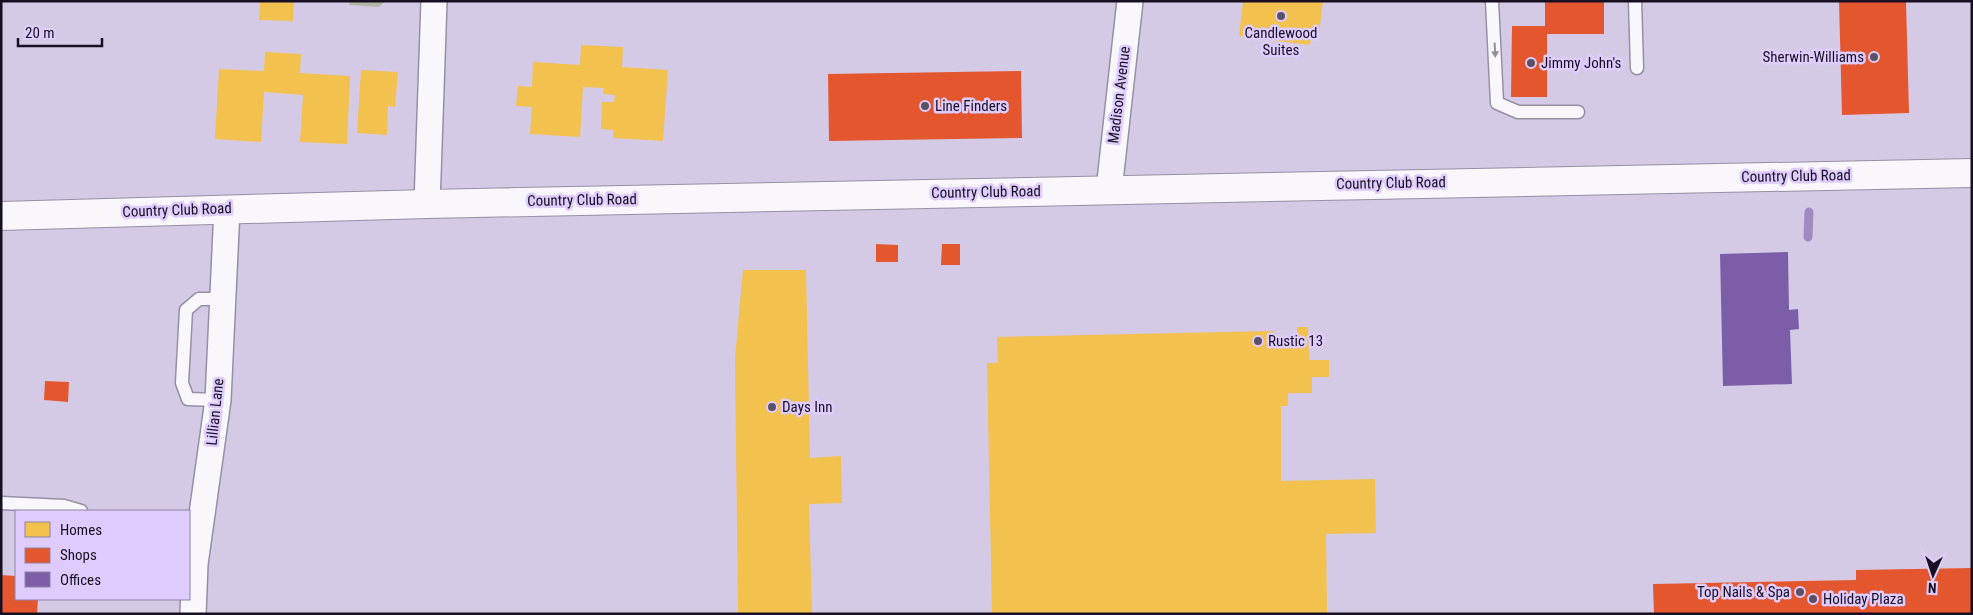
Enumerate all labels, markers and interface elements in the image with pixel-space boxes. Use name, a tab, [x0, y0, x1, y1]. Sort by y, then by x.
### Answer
marker: Candlewood Suites	[1275, 10, 1287, 22]
scale bar	[18, 15, 101, 47]
text: 20 m	[25, 24, 55, 42]
place label: Candlewood Suites	[1244, 24, 1318, 59]
one-way arrow	[1491, 42, 1499, 58]
street label: Madison Avenue	[1104, 45, 1134, 145]
place label: Sherwin-Williams	[1763, 48, 1864, 66]
marker: Sherwin-Williams	[1868, 51, 1880, 63]
place label: Jimmy John's	[1541, 54, 1622, 72]
marker: Jimmy John's	[1525, 57, 1537, 69]
place label: Line Finders	[935, 97, 1007, 115]
marker: Line Finders	[919, 100, 931, 112]
street label: Country Club Road	[1741, 166, 1851, 186]
street label: Country Club Road	[1336, 173, 1446, 193]
street label: Country Club Road	[931, 182, 1041, 202]
street label: Country Club Road	[527, 190, 637, 210]
street label: Country Club Road	[122, 199, 232, 221]
place label: Rustic 13	[1268, 332, 1323, 350]
marker: Rustic 13	[1252, 335, 1264, 347]
street label: Lillian Lane	[203, 378, 227, 446]
place label: Days Inn	[782, 398, 832, 416]
marker: Days Inn	[766, 401, 778, 413]
legend	[15, 510, 190, 600]
text: Homes	[60, 521, 102, 539]
text: Shops	[60, 546, 97, 564]
north arrow	[1908, 550, 1958, 600]
text: Offices	[60, 571, 101, 589]
text: N	[1928, 580, 1937, 596]
place label: Top Nails & Spa	[1697, 583, 1790, 601]
marker: Top Nails & Spa	[1794, 586, 1806, 598]
place label: Holiday Plaza	[1823, 590, 1904, 608]
marker: Holiday Plaza	[1807, 593, 1819, 605]

